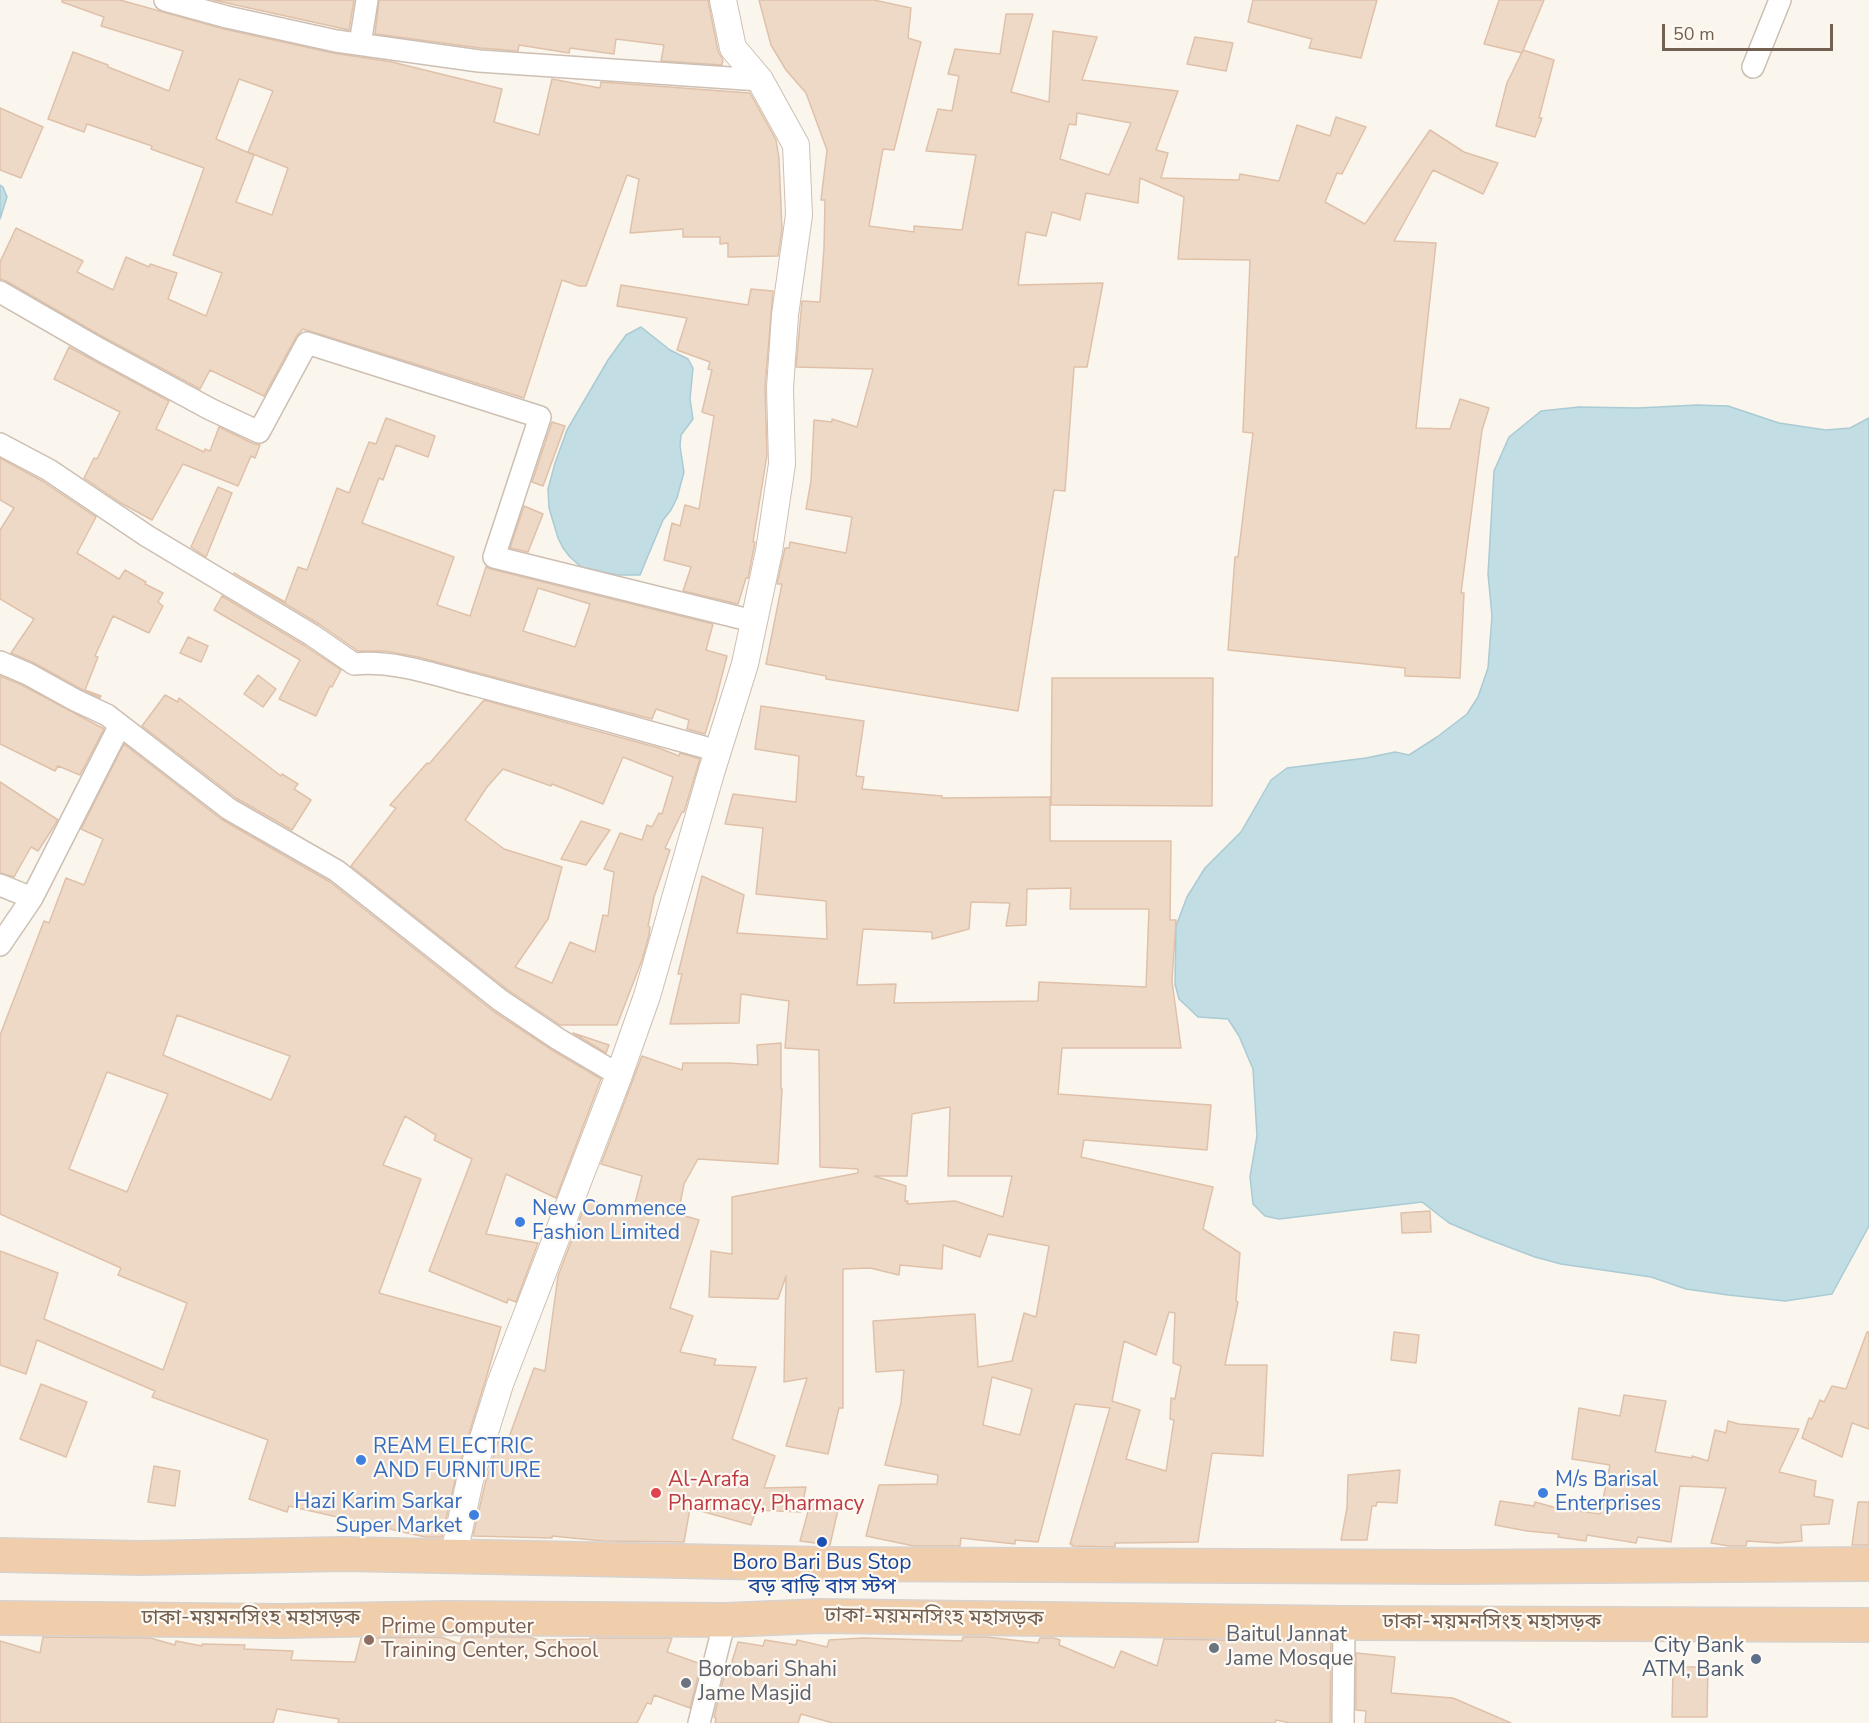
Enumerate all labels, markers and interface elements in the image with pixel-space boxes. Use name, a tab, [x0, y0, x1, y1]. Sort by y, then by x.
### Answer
scale bar	[1665, 12, 1836, 50]
text: 50 m	[1673, 22, 1715, 46]
place label: New Commence Fashion Limited	[532, 1197, 686, 1247]
marker: New Commence Fashion Limited	[513, 1215, 527, 1229]
place label: REAM ELECTRIC AND FURNITURE	[373, 1435, 541, 1485]
marker: REAM ELECTRIC AND FURNITURE	[354, 1453, 368, 1467]
place label: Al-Arafa Pharmacy, Pharmacy	[668, 1468, 864, 1518]
place label: M/s Barisal Enterprises	[1555, 1468, 1661, 1518]
marker: Al-Arafa Pharmacy, Pharmacy	[649, 1486, 663, 1500]
marker: M/s Barisal Enterprises	[1536, 1486, 1550, 1500]
place label: Hazi Karim Sarkar Super Market	[294, 1490, 462, 1540]
marker: Hazi Karim Sarkar Super Market	[467, 1508, 481, 1522]
marker: Boro Bari Bus Stop বড় বাড়ি বাস স্টপ	[815, 1535, 829, 1549]
place label: Boro Bari Bus Stop বড় বাড়ি বাস স্টপ	[733, 1551, 911, 1601]
street label: ঢাকা-ময়মনসিংহ মহাসড়ক	[824, 1603, 1044, 1633]
street label: ঢাকা-ময়মনসিংহ মহাসড়ক	[141, 1606, 361, 1632]
street label: ঢাকা-ময়মনসিংহ মহাসড়ক	[1382, 1610, 1602, 1636]
place label: Prime Computer Training Center, School	[381, 1615, 598, 1665]
place label: Baitul Jannat Jame Mosque	[1226, 1623, 1353, 1673]
marker: Prime Computer Training Center, School	[362, 1633, 376, 1647]
place label: City Bank ATM, Bank	[1642, 1634, 1744, 1684]
marker: Baitul Jannat Jame Mosque	[1207, 1641, 1221, 1655]
marker: City Bank ATM, Bank	[1749, 1652, 1763, 1666]
place label: Borobari Shahi Jame Masjid	[698, 1658, 837, 1708]
marker: Borobari Shahi Jame Masjid	[679, 1676, 693, 1690]

